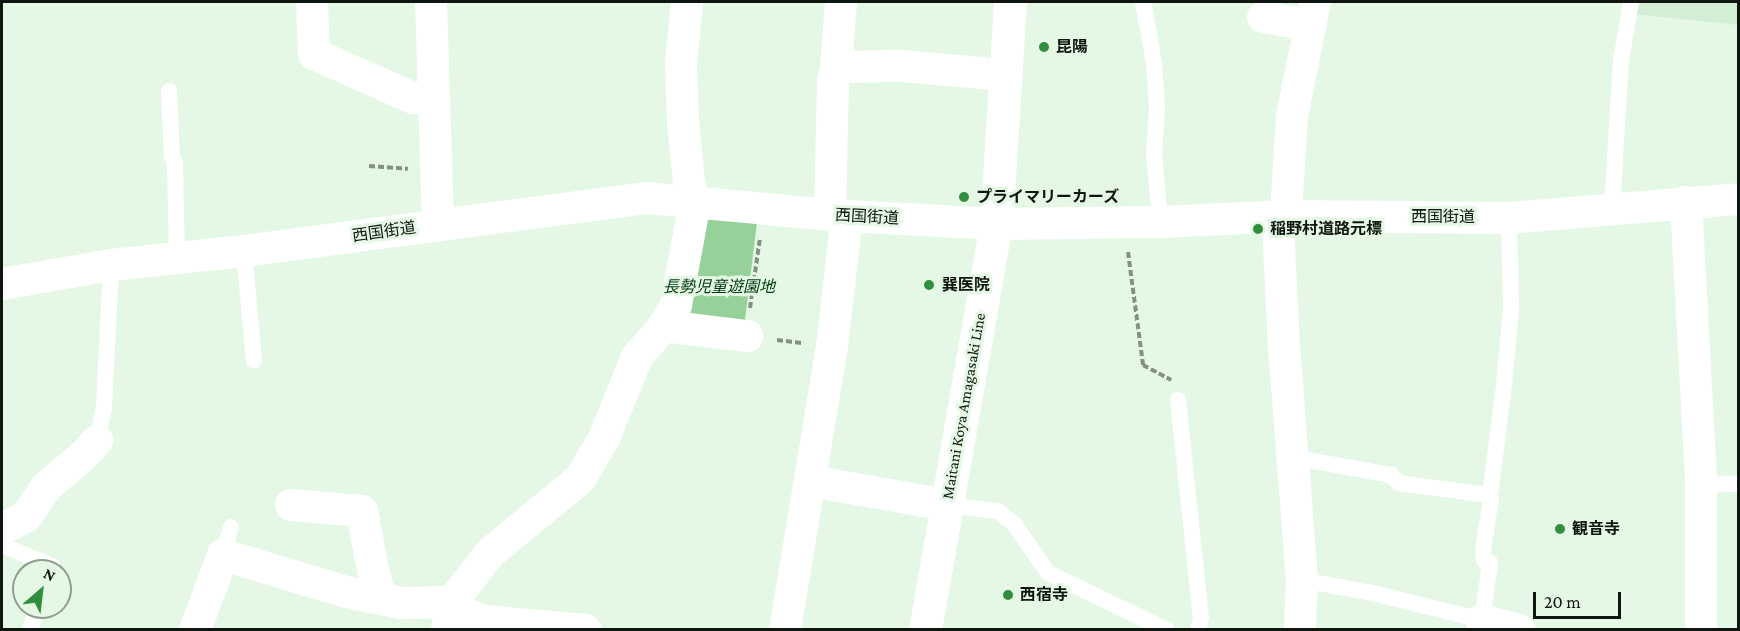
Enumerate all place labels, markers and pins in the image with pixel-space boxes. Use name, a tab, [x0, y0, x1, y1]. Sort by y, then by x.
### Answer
place label: 昆陽	[1056, 37, 1088, 57]
marker: 昆陽	[1037, 40, 1051, 54]
place label: プライマリーカーズ	[976, 187, 1120, 207]
marker: プライマリーカーズ	[957, 190, 971, 204]
place label: 稲野村道路元標	[1270, 219, 1382, 239]
marker: 稲野村道路元標	[1251, 222, 1265, 236]
place label: 巽医院	[942, 275, 990, 295]
marker: 巽医院	[920, 276, 938, 294]
place label: 観音寺	[1572, 519, 1620, 539]
marker: 観音寺	[1553, 522, 1567, 536]
place label: 西宿寺	[1020, 585, 1068, 605]
marker: 西宿寺	[1001, 588, 1015, 602]

